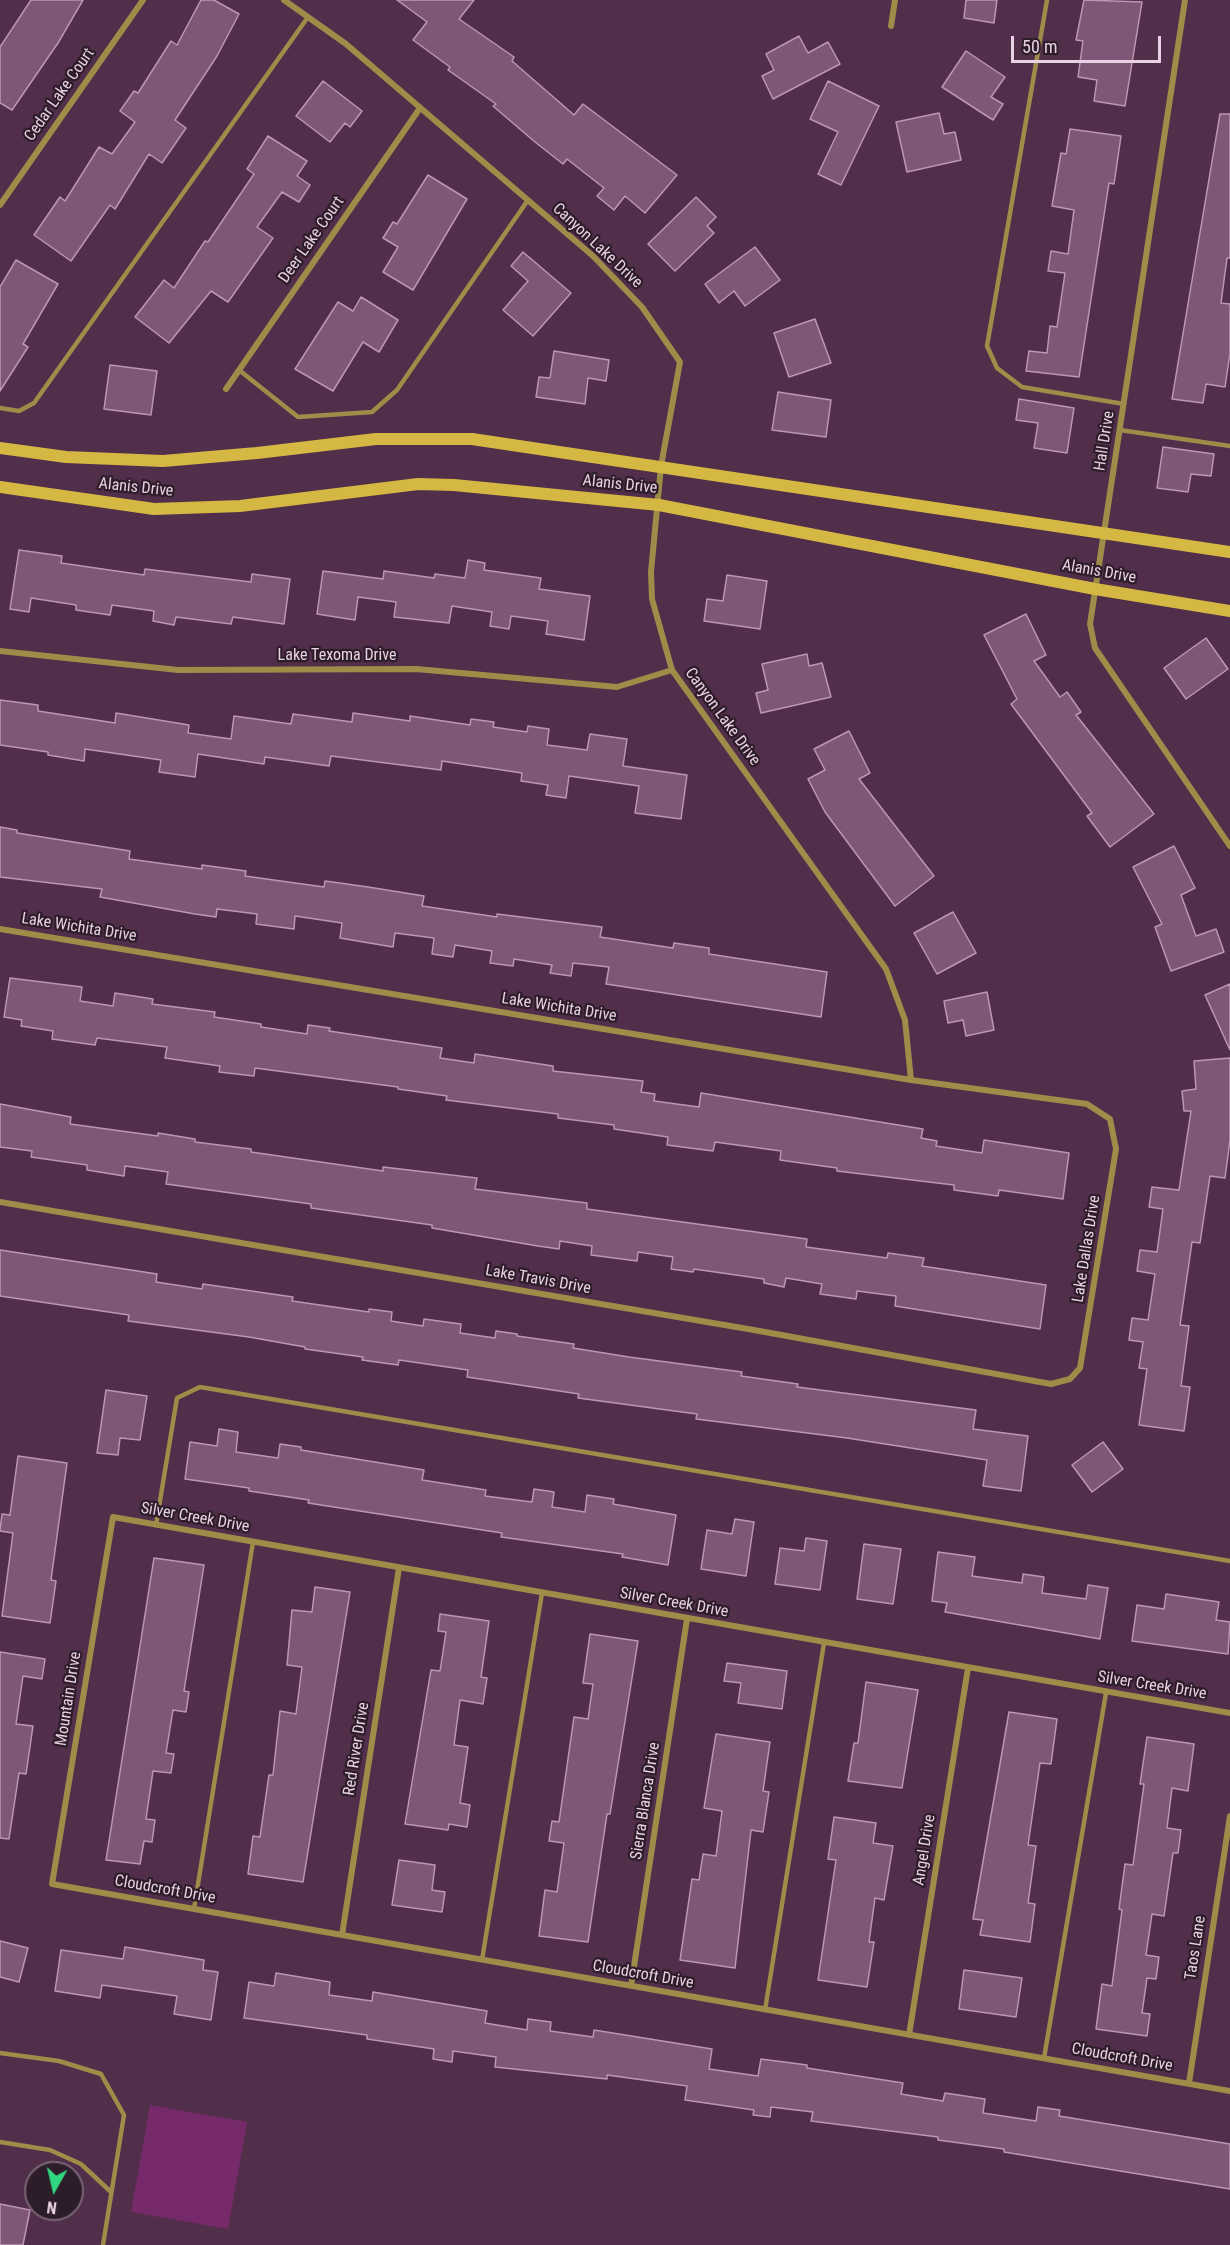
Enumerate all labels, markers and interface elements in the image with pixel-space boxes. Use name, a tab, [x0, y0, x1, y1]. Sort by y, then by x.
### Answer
scale bar	[1014, 24, 1164, 62]
text: 50 m	[1022, 36, 1057, 57]
street label: Cedar Lake Court	[21, 45, 99, 145]
street label: Deer Lake Court	[275, 193, 349, 287]
street label: Canyon Lake Drive	[548, 199, 646, 293]
street label: Hall Drive	[1091, 410, 1119, 472]
street label: Alanis Drive	[582, 472, 658, 498]
street label: Alanis Drive	[98, 475, 174, 501]
street label: Alanis Drive	[1060, 556, 1138, 588]
street label: Lake Texoma Drive	[278, 646, 396, 666]
street label: Canyon Lake Drive	[680, 664, 764, 770]
street label: Lake Wichita Drive	[20, 909, 138, 947]
street label: Lake Wichita Drive	[500, 989, 618, 1027]
street label: Lake Dallas Drive	[1069, 1194, 1105, 1304]
street label: Lake Travis Drive	[484, 1261, 592, 1299]
street label: Silver Creek Drive	[139, 1499, 251, 1537]
street label: Silver Creek Drive	[618, 1584, 730, 1622]
street label: Mountain Drive	[52, 1651, 86, 1747]
street label: Silver Creek Drive	[1096, 1668, 1208, 1704]
street label: Red River Drive	[340, 1701, 374, 1797]
street label: Sierra Blanca Drive	[627, 1741, 665, 1861]
street label: Angel Drive	[910, 1813, 940, 1887]
street label: Cloudcroft Drive	[113, 1872, 217, 1908]
street label: Taos Lane	[1181, 1915, 1211, 1981]
street label: Cloudcroft Drive	[591, 1957, 695, 1993]
street label: Cloudcroft Drive	[1070, 2040, 1174, 2076]
north arrow	[24, 2161, 84, 2221]
text: N	[46, 2197, 58, 2217]

